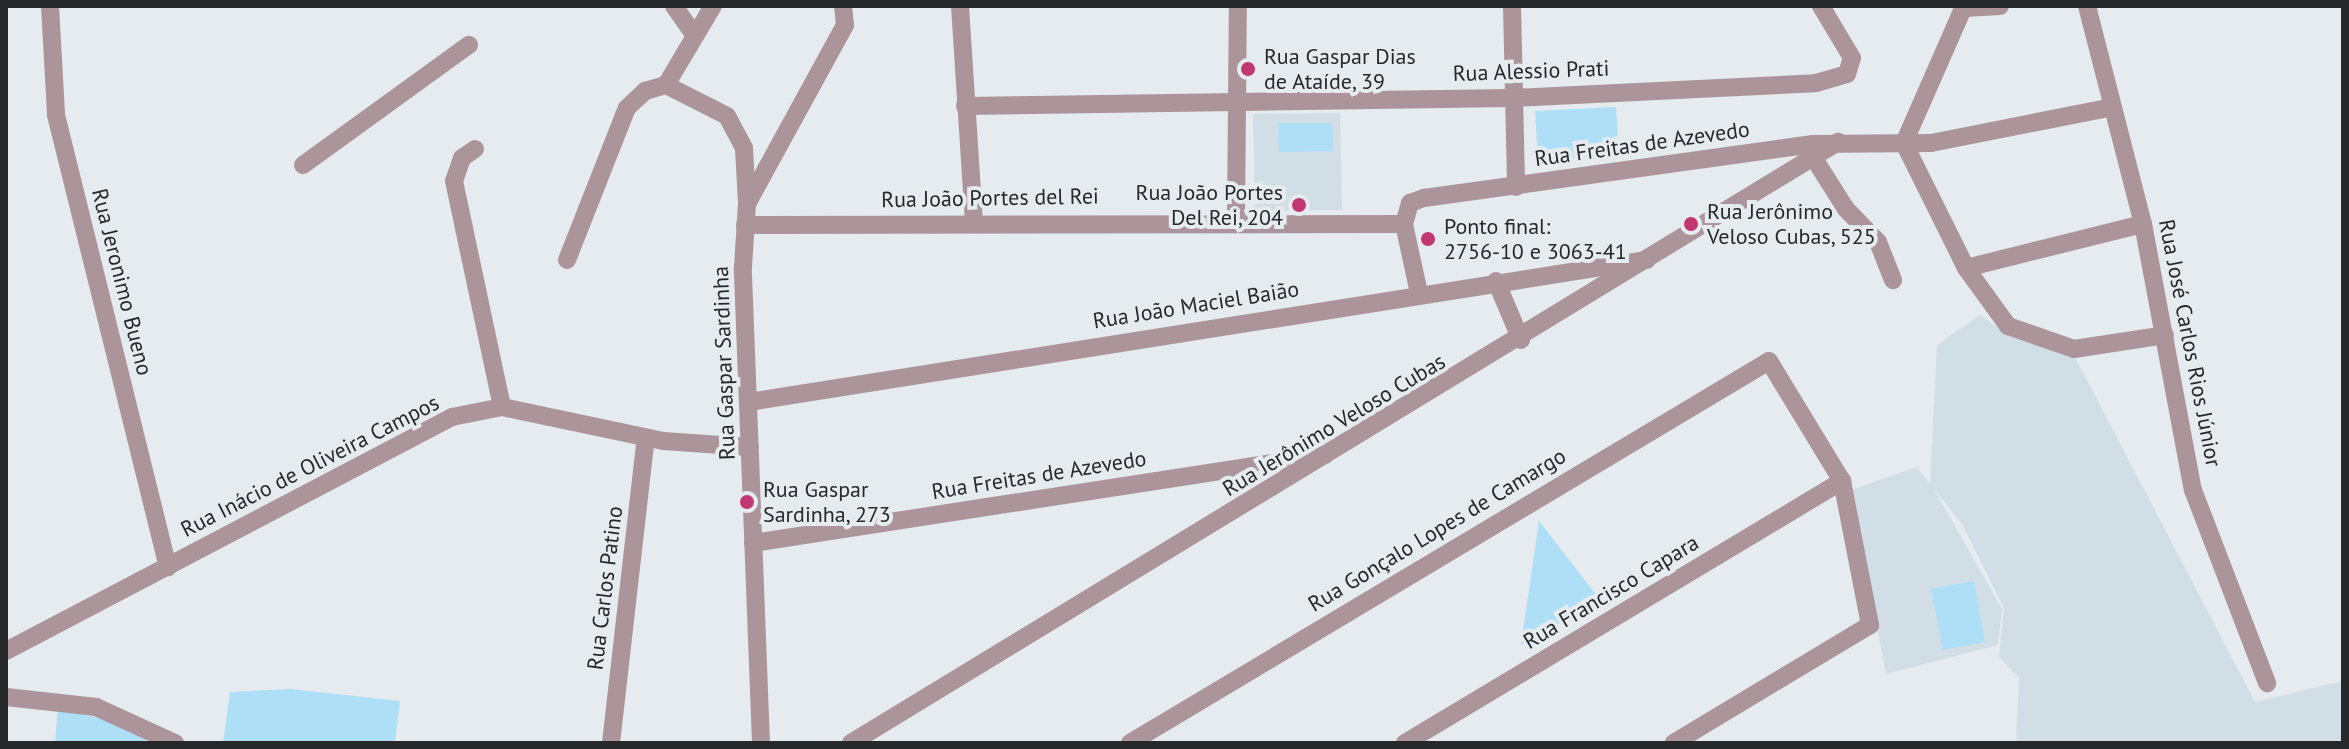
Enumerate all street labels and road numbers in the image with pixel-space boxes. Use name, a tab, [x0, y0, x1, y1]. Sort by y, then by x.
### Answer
street label: Rua Alessio Prati	[1452, 55, 1610, 87]
street label: Rua Freitas de Azevedo	[1532, 116, 1752, 172]
street label: Rua João Portes del Rei	[881, 183, 1099, 213]
street label: Rua Jeronimo Bueno	[86, 186, 158, 378]
street label: Rua José Carlos Rios Júnior	[2153, 217, 2227, 469]
street label: Rua Gaspar Sardinha	[707, 266, 741, 460]
street label: Rua João Maciel Baião	[1091, 276, 1301, 334]
street label: Rua Jerônimo Veloso Cubas	[1218, 348, 1450, 502]
street label: Rua Inácio de Oliveira Campos	[176, 389, 444, 543]
street label: Rua Gonçalo Lopes de Camargo	[1303, 443, 1571, 617]
street label: Rua Freitas de Azevedo	[929, 445, 1149, 505]
street label: Rua Carlos Patino	[582, 504, 628, 672]
street label: Rua Francisco Capara	[1519, 529, 1703, 655]

